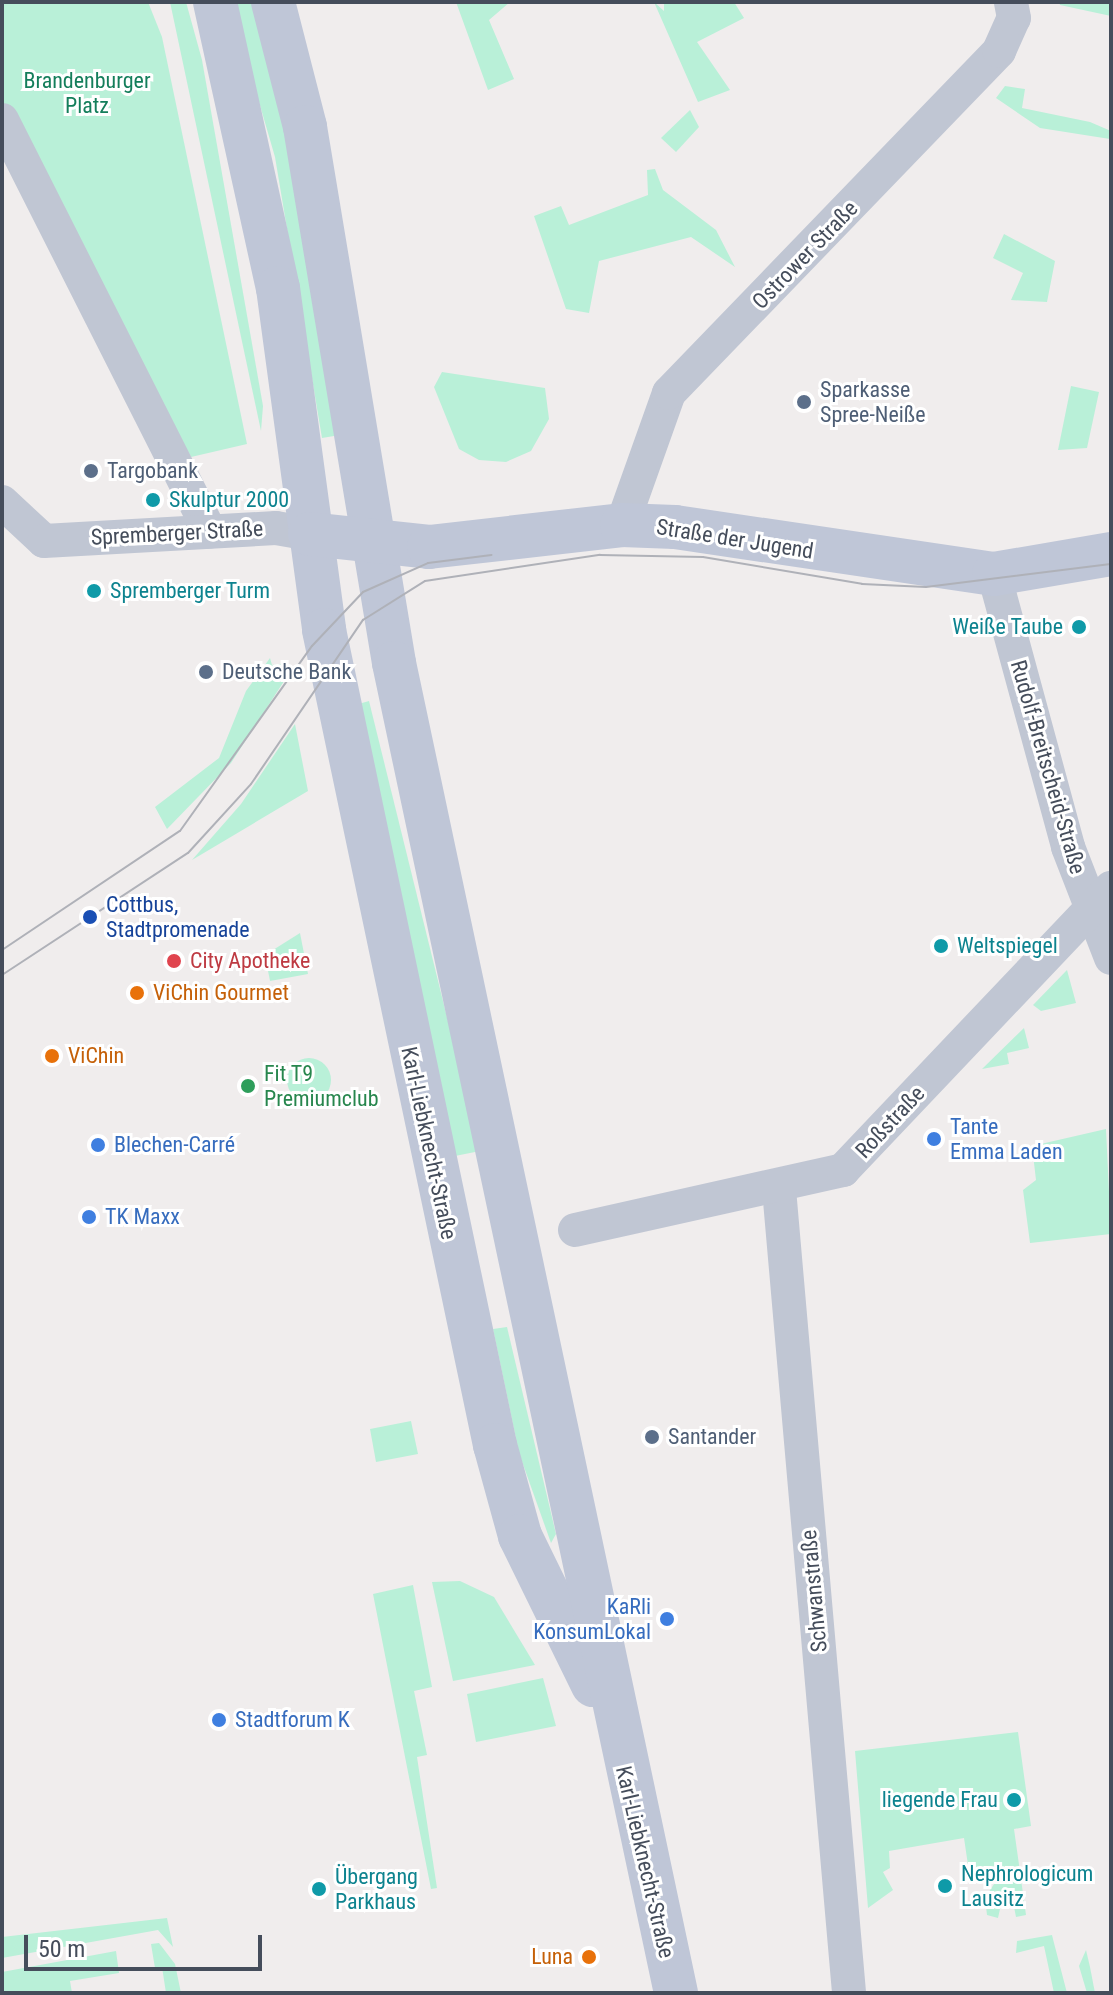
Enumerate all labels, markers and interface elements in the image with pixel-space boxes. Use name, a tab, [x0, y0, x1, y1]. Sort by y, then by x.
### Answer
park label: Brandenburger Platz	[23, 67, 151, 118]
street label: Ostrower Straße	[747, 195, 863, 315]
place label: Sparkasse Spree-Neiße	[820, 376, 926, 428]
marker: Sparkasse Spree-Neiße	[795, 393, 813, 411]
place label: Targobank	[107, 458, 198, 484]
marker: Targobank	[82, 462, 100, 480]
place label: Skulptur 2000	[169, 487, 289, 513]
marker: Skulptur 2000	[144, 491, 162, 509]
street label: Straße der Jugend	[655, 514, 815, 564]
street label: Spremberger Straße	[90, 515, 264, 551]
place label: Spremberger Turm	[110, 578, 271, 604]
marker: Spremberger Turm	[85, 582, 103, 600]
place label: Weiße Taube	[952, 614, 1063, 640]
marker: Weiße Taube	[1070, 618, 1088, 636]
street label: Rudolf-Breitscheid-Straße	[1005, 657, 1091, 877]
place label: Deutsche Bank	[222, 659, 351, 685]
marker: Deutsche Bank	[197, 663, 215, 681]
place label: Cottbus, Stadtpromenade	[106, 891, 250, 942]
marker: Cottbus, Stadtpromenade	[81, 908, 99, 926]
place label: Weltspiegel	[957, 933, 1058, 959]
marker: Weltspiegel	[932, 937, 950, 955]
place label: City Apotheke	[190, 948, 310, 974]
marker: City Apotheke	[165, 952, 183, 970]
place label: ViChin Gourmet	[153, 980, 289, 1006]
marker: ViChin Gourmet	[128, 984, 146, 1002]
place label: ViChin	[68, 1043, 124, 1069]
street label: Karl-Liebknecht-Straße	[396, 1044, 462, 1242]
marker: ViChin	[43, 1047, 61, 1065]
place label: Fit T9 Premiumclub	[264, 1060, 379, 1112]
marker: Fit T9 Premiumclub	[239, 1077, 257, 1095]
street label: Roßstraße	[850, 1080, 930, 1164]
place label: Tante Emma Laden	[950, 1113, 1063, 1164]
marker: Tante Emma Laden	[925, 1130, 943, 1148]
place label: Blechen-Carré	[114, 1132, 235, 1158]
marker: Blechen-Carré	[89, 1136, 107, 1154]
place label: TK Maxx	[105, 1204, 180, 1230]
marker: TK Maxx	[80, 1208, 98, 1226]
place label: Santander	[668, 1424, 756, 1450]
marker: Santander	[643, 1428, 661, 1446]
street label: Schwanstraße	[795, 1529, 833, 1653]
place label: KaRli KonsumLokal	[533, 1593, 651, 1644]
marker: KaRli KonsumLokal	[658, 1610, 676, 1628]
place label: Stadtforum K	[235, 1707, 350, 1733]
marker: Stadtforum K	[210, 1711, 228, 1729]
street label: Karl-Liebknecht-Straße	[610, 1763, 680, 1961]
place label: liegende Frau	[882, 1787, 998, 1813]
marker: liegende Frau	[1005, 1791, 1023, 1809]
place label: Nephrologicum Lausitz	[961, 1860, 1093, 1912]
place label: Übergang Parkhaus	[335, 1863, 418, 1914]
marker: Nephrologicum Lausitz	[936, 1877, 954, 1895]
marker: Übergang Parkhaus	[310, 1880, 328, 1898]
scale bar	[28, 1919, 266, 1969]
text: 50 m	[38, 1935, 85, 1963]
place label: Luna	[531, 1944, 573, 1970]
marker: Luna	[580, 1948, 598, 1966]

